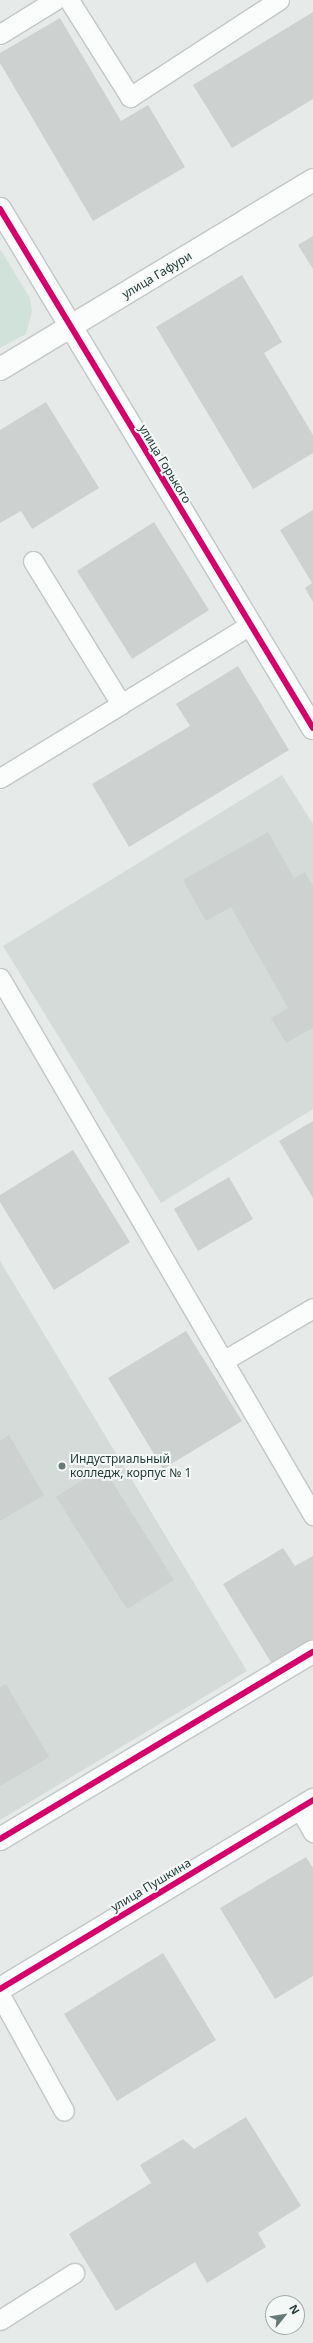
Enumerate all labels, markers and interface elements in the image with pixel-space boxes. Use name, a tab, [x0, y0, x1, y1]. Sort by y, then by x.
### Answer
street label: улица Гафури	[120, 249, 194, 301]
street label: улица Горького	[136, 422, 194, 506]
place label: Индустриальный колледж, корпус № 1	[70, 1452, 191, 1480]
marker: Индустриальный колледж, корпус № 1	[57, 1461, 67, 1471]
street label: улица Пушкина	[108, 1855, 194, 1915]
north arrow	[265, 2295, 305, 2335]
text: N	[286, 2302, 304, 2317]

